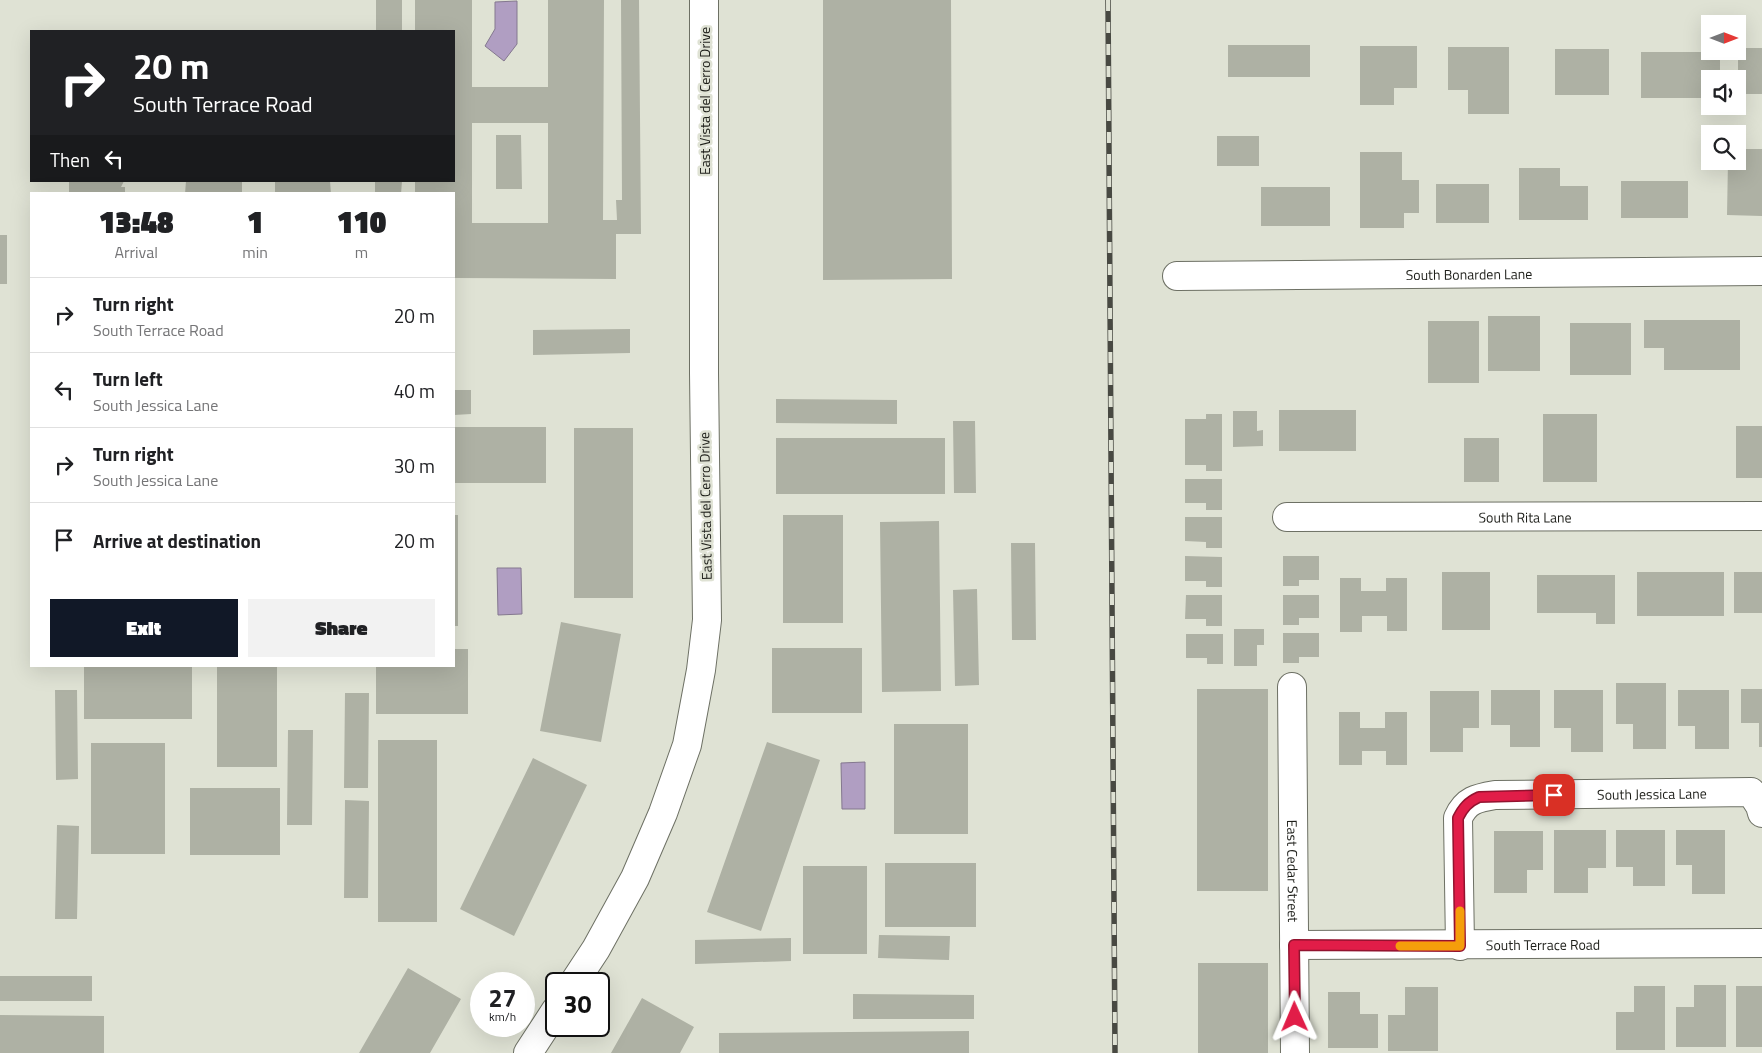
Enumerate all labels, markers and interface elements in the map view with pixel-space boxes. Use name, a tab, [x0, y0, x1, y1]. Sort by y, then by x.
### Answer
north arrow	[1701, 15, 1746, 60]
map controls	[1701, 15, 1746, 170]
street label: East Vista del Cerro Drive	[694, 27, 715, 175]
text: 20 m	[133, 39, 209, 93]
icon: right	[50, 50, 115, 115]
button: sound	[1701, 70, 1746, 115]
text: South Terrace Road	[133, 87, 313, 121]
button: search	[1701, 125, 1746, 170]
text: Then	[50, 145, 90, 174]
icon: left	[100, 145, 128, 173]
text: 13:48	[99, 199, 173, 245]
text: 1	[247, 199, 263, 245]
text: 110	[337, 199, 386, 245]
text: Arrival	[114, 240, 158, 264]
text: min	[242, 240, 268, 264]
text: m	[355, 240, 368, 264]
street label: South Bonarden Lane	[1406, 262, 1532, 285]
text: Turn right	[93, 289, 174, 318]
icon: right	[50, 301, 78, 329]
text: 20 m	[394, 301, 435, 330]
text: South Terrace Road	[93, 318, 224, 342]
text: Turn left	[93, 364, 163, 393]
icon: left	[50, 376, 78, 404]
text: 40 m	[394, 376, 435, 405]
text: South Jessica Lane	[93, 393, 218, 417]
street label: East Vista del Cerro Drive	[693, 432, 717, 580]
text: Turn right	[93, 439, 174, 468]
icon: right	[50, 451, 78, 479]
text: 30 m	[394, 451, 435, 480]
text: South Jessica Lane	[93, 468, 218, 492]
street label: South Rita Lane	[1478, 506, 1572, 527]
icon: arrive	[50, 526, 78, 554]
text: Arrive at destination	[93, 526, 261, 555]
text: 20 m	[394, 526, 435, 555]
button: Exit	[50, 599, 238, 657]
button: Share	[248, 599, 435, 657]
pin	[1533, 774, 1575, 816]
icon: arrive	[1540, 781, 1568, 809]
street label: South Jessica Lane	[1597, 782, 1707, 804]
street label: East Cedar Street	[1283, 820, 1304, 922]
street label: South Terrace Road	[1486, 933, 1600, 955]
speed limit sign: 30	[545, 972, 610, 1037]
text: 27	[488, 979, 517, 1017]
position arrow	[1268, 990, 1320, 1042]
text: km/h	[489, 1007, 516, 1026]

